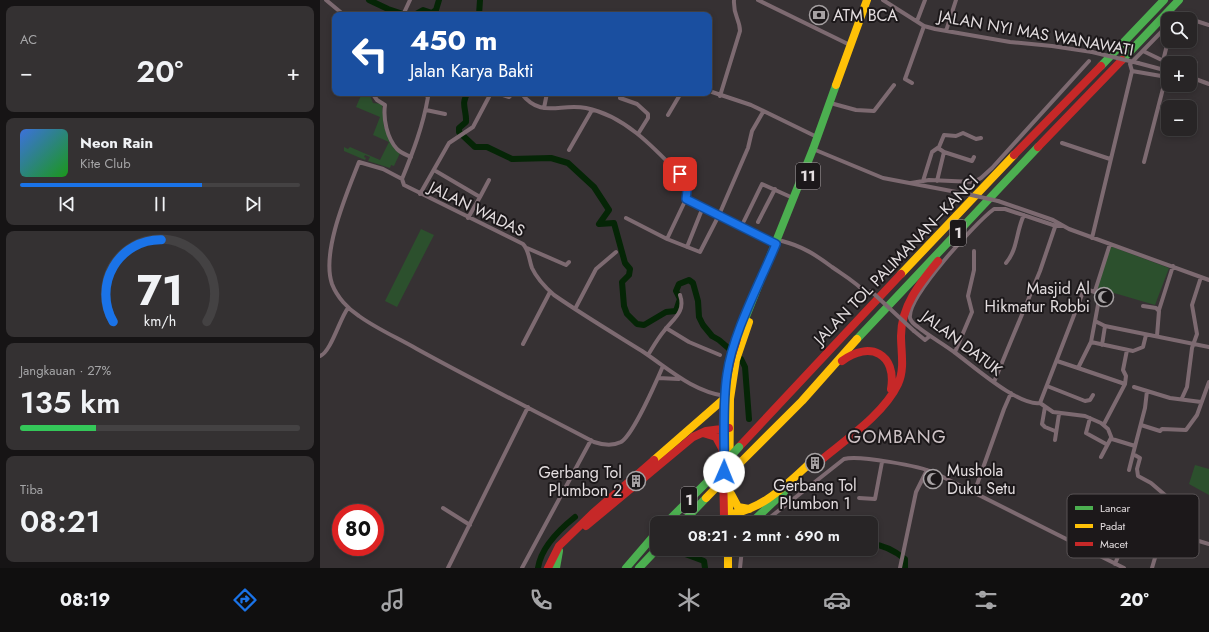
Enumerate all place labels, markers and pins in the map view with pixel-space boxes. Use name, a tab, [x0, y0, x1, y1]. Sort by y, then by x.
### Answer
bank icon: ATM BCA	[808, 4, 830, 26]
place label: ATM BCA	[833, 4, 898, 27]
pin	[663, 157, 697, 191]
place label: Masjid Al Hikmatur Robbi	[985, 277, 1090, 318]
mosque icon: Masjid Al Hikmatur Robbi	[1093, 286, 1115, 308]
building icon: Gerbang Tol Plumbon 1	[804, 452, 826, 474]
place label: Mushola Duku Setu	[947, 459, 1016, 500]
place label: Gerbang Tol Plumbon 2	[538, 461, 622, 502]
mosque icon: Mushola Duku Setu	[922, 468, 944, 490]
building icon: Gerbang Tol Plumbon 2	[625, 470, 647, 492]
place label: Gerbang Tol Plumbon 1	[773, 474, 857, 515]

